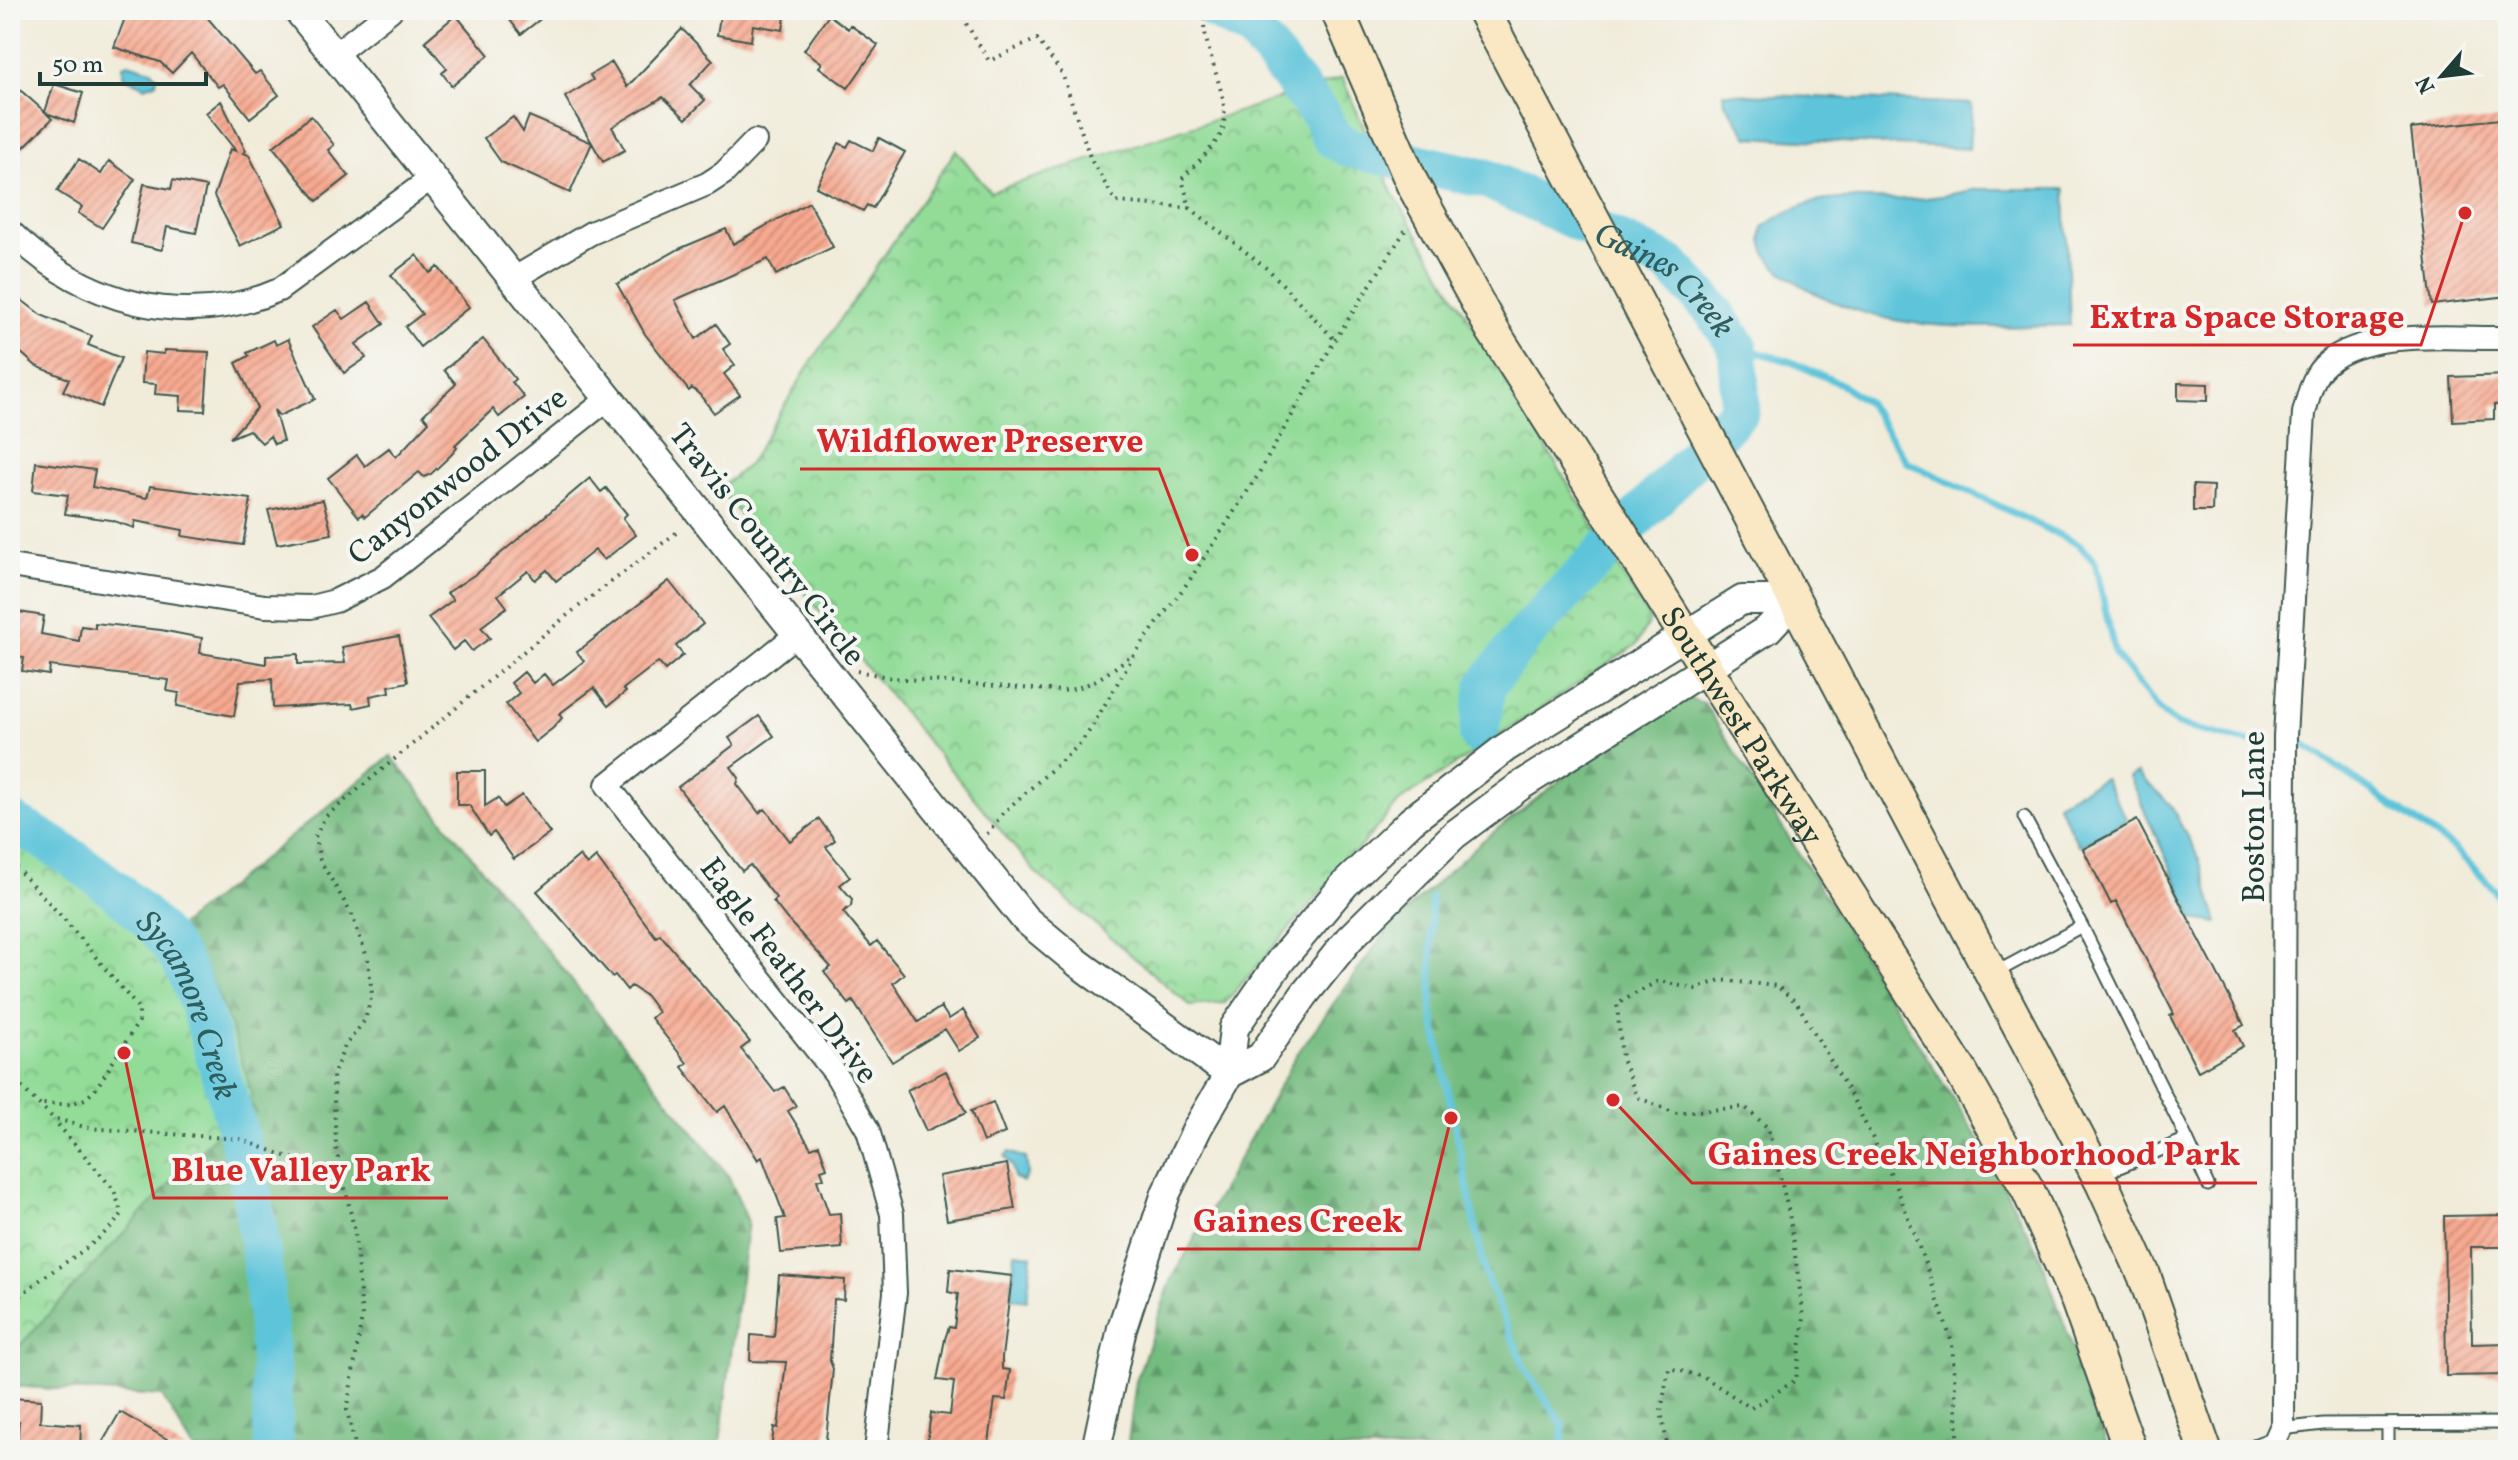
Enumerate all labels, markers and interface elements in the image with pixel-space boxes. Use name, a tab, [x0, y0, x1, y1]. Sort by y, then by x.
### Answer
scale bar	[40, 36, 206, 86]
north arrow	[2402, 36, 2482, 116]
text: 50 m	[52, 49, 104, 83]
text: N	[2409, 70, 2444, 99]
water label: Gaines Creek	[1586, 212, 1745, 348]
callout: Extra Space Storage	[2073, 287, 2421, 345]
text: Extra Space Storage	[2089, 296, 2405, 343]
street label: Canyonwood Drive	[340, 378, 578, 577]
callout: Wildflower Preserve	[800, 411, 1159, 469]
street label: Travis Country Circle	[657, 415, 874, 676]
text: Wildflower Preserve	[816, 420, 1144, 467]
street label: Southwest Parkway	[1648, 599, 1832, 855]
street label: Boston Lane	[2234, 731, 2278, 903]
street label: Eagle Feather Drive	[688, 850, 887, 1094]
water label: Sycamore Creek	[124, 901, 247, 1106]
callout: Gaines Creek Neighborhood Park	[1692, 1125, 2257, 1183]
text: Gaines Creek Neighborhood Park	[1708, 1133, 2241, 1180]
callout: Blue Valley Park	[154, 1140, 448, 1198]
text: Blue Valley Park	[171, 1149, 431, 1196]
callout: Gaines Creek	[1177, 1191, 1419, 1249]
text: Gaines Creek	[1193, 1200, 1403, 1247]

